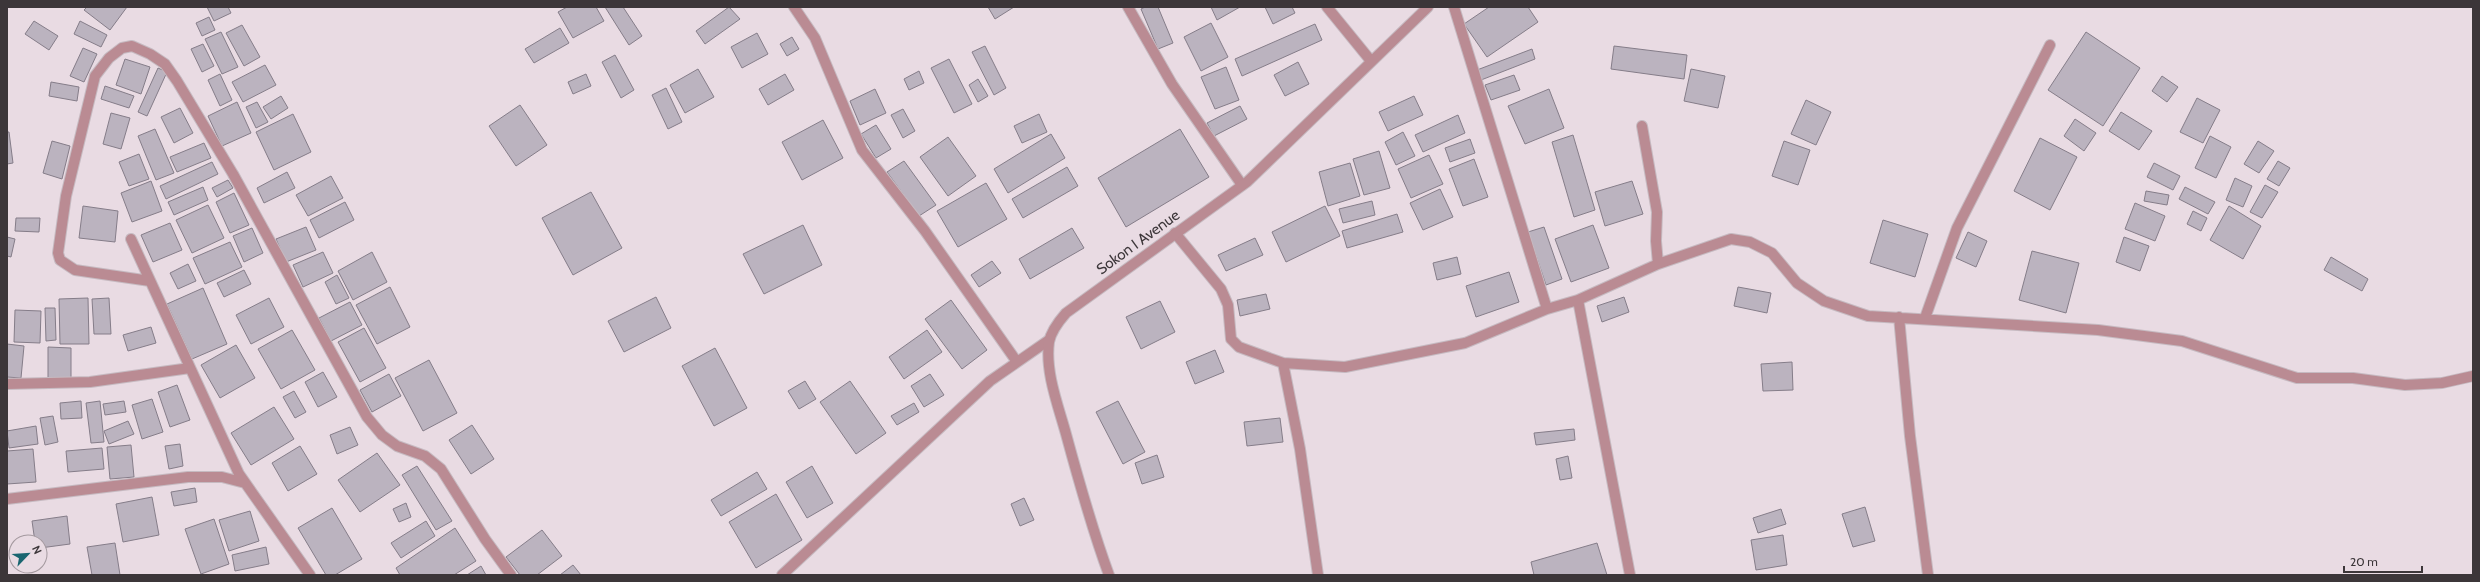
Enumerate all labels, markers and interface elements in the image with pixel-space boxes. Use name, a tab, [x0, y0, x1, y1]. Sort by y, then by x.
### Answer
street label: Sokon I Avenue	[1093, 206, 1183, 278]
north arrow	[8, 534, 48, 574]
text: N	[29, 543, 45, 556]
scale bar	[2344, 548, 2422, 574]
text: 20 m	[2350, 554, 2378, 569]

